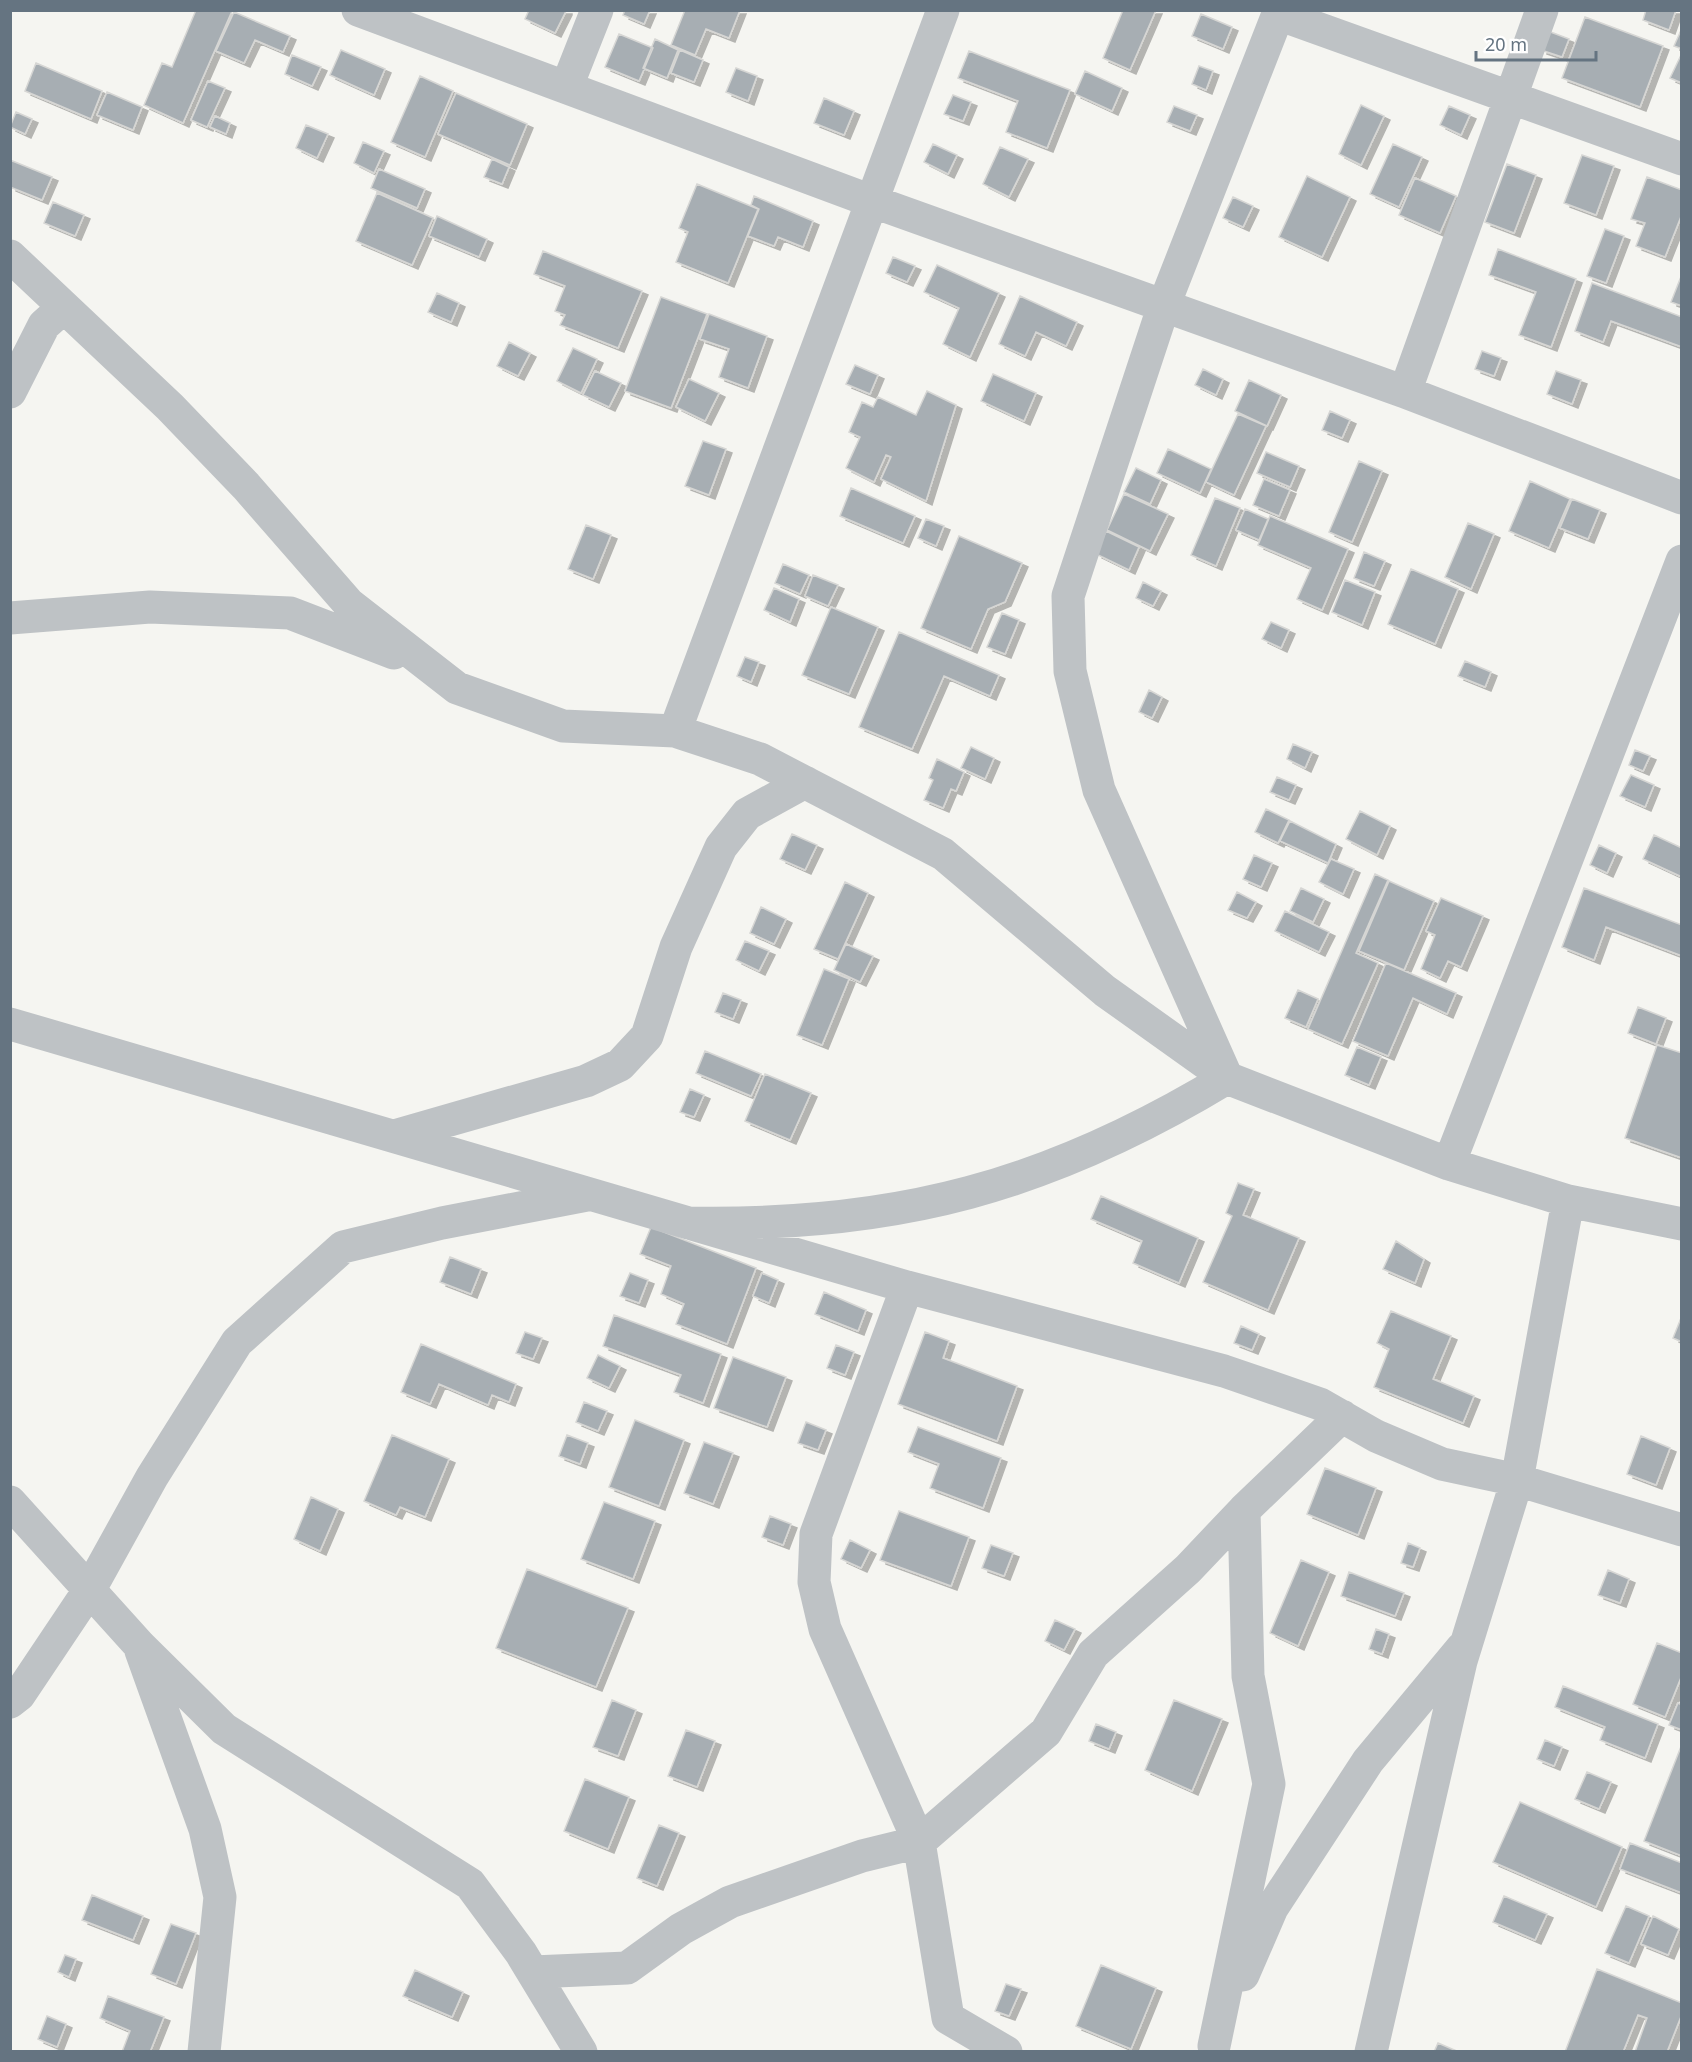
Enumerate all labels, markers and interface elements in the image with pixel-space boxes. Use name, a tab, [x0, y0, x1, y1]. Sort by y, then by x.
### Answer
scale bar	[1476, 24, 1596, 62]
text: 20 m	[1485, 32, 1527, 56]

